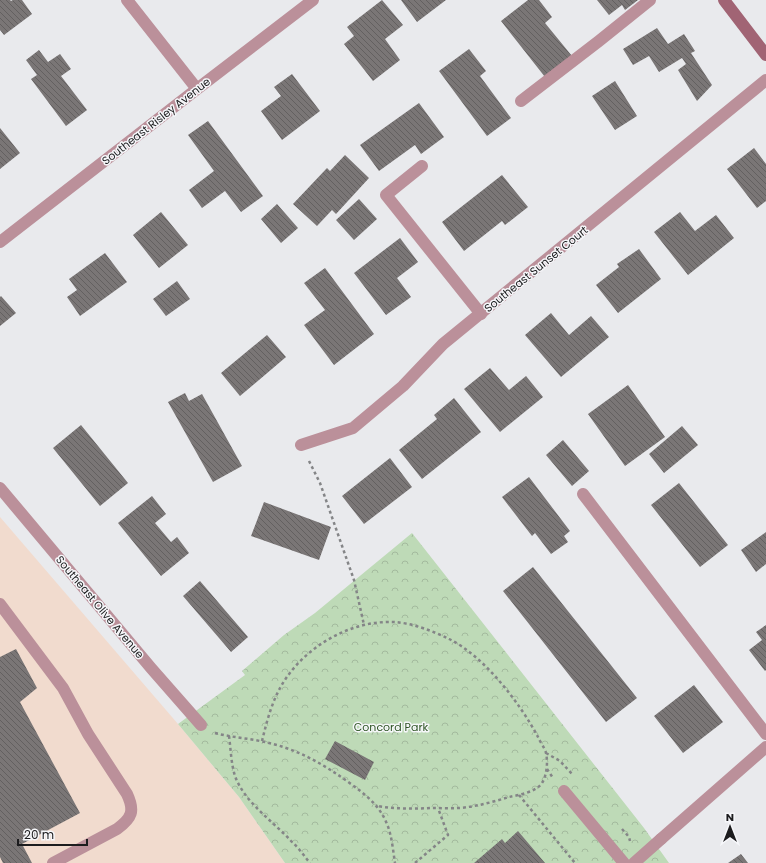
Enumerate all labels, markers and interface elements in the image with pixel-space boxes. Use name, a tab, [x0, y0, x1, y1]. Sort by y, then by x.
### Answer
street label: Southeast Risley Avenue	[98, 73, 214, 168]
street label: Southeast Sunset Court	[481, 222, 591, 316]
street label: Southeast Olive Avenue	[52, 552, 148, 662]
park label: Concord Park	[354, 719, 429, 735]
north arrow	[710, 807, 750, 847]
text: N	[726, 809, 734, 825]
scale bar	[18, 821, 87, 847]
text: 20 m	[24, 826, 54, 843]

